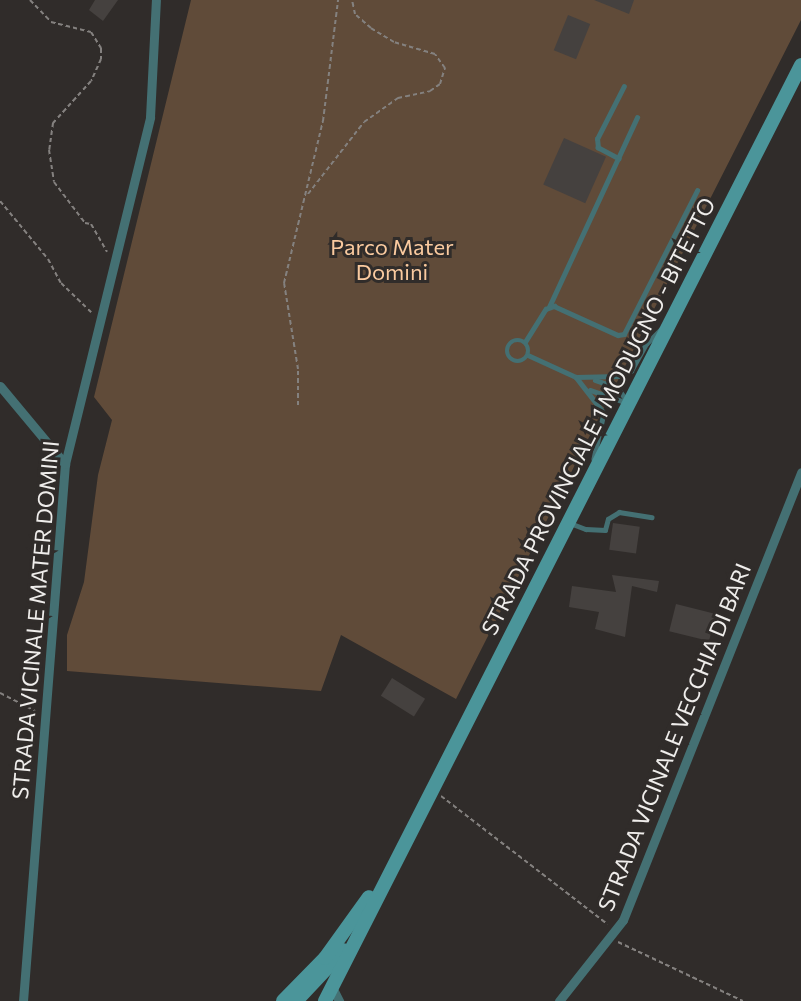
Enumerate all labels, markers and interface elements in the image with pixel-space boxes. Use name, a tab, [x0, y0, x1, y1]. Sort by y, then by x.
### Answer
street label: STRADA PROVINCIALE 1 MODUGNO - BITETTO	[476, 193, 720, 639]
park label: Parco Mater Domini	[330, 233, 454, 284]
street label: STRADA VICINALE MATER DOMINI	[6, 440, 64, 800]
street label: STRADA VICINALE VECCHIA DI BARI	[592, 559, 756, 915]

